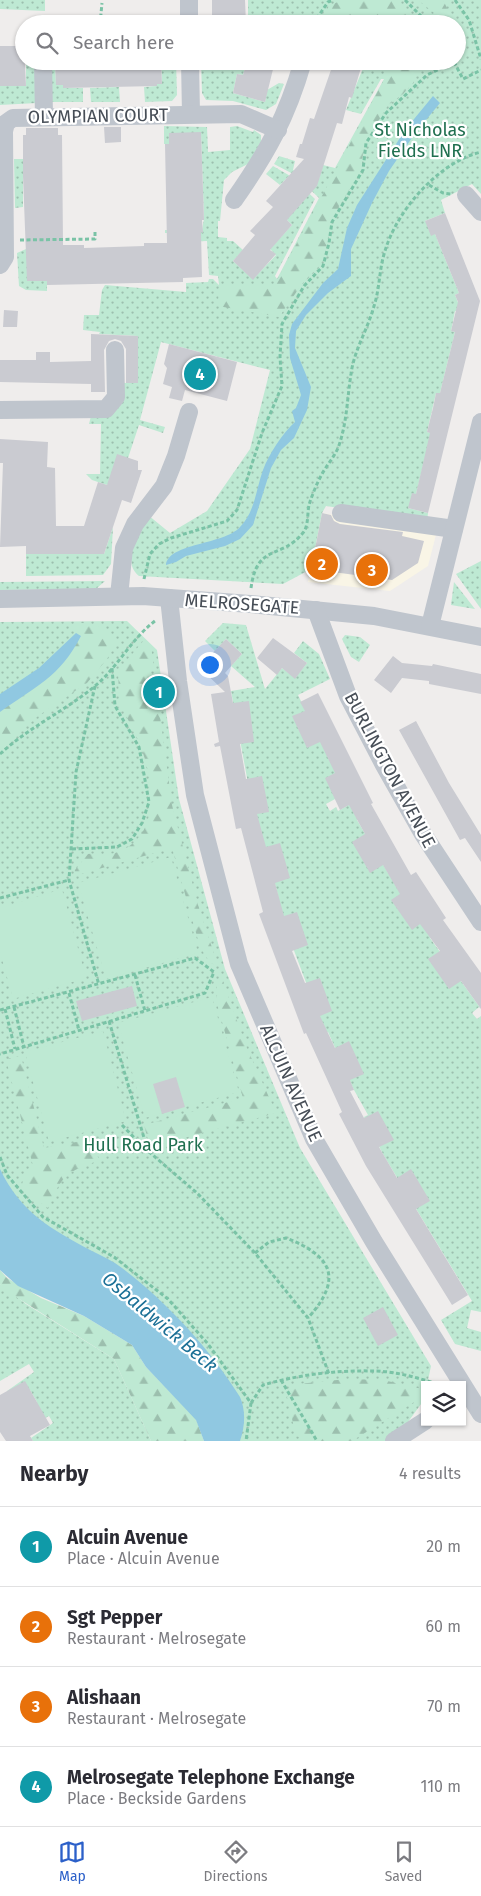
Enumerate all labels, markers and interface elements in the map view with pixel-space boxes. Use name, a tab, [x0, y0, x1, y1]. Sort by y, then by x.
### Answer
search box	[15, 15, 466, 70]
icon: search	[33, 29, 61, 57]
text: Search here	[73, 31, 174, 54]
street label: OLYMPIAN COURT	[28, 104, 169, 128]
park label: St Nicholas Fields LNR	[374, 119, 466, 162]
pin: 4	[184, 355, 216, 393]
pin: 2	[306, 545, 338, 583]
pin: 3	[356, 551, 388, 589]
street label: MELROSEGATE	[184, 589, 300, 619]
your location	[197, 652, 223, 678]
pin: 1	[143, 673, 175, 711]
street label: BURLINGTON AVENUE	[340, 688, 440, 852]
street label: ALCUIN AVENUE	[255, 1021, 327, 1145]
park label: Hull Road Park	[83, 1134, 204, 1156]
water label: Osbaldwick Beck	[98, 1267, 222, 1377]
map controls	[421, 1381, 466, 1426]
button: layers	[421, 1381, 466, 1426]
text: Nearby	[20, 1461, 88, 1487]
text: 4 results	[399, 1464, 461, 1483]
text: Alcuin Avenue	[67, 1526, 188, 1549]
text: 1	[32, 1537, 40, 1556]
text: 20 m	[426, 1537, 461, 1556]
text: Place · Alcuin Avenue	[67, 1549, 220, 1568]
text: Sgt Pepper	[67, 1606, 162, 1629]
text: 2	[32, 1617, 40, 1636]
text: 60 m	[426, 1617, 461, 1636]
text: Restaurant · Melrosegate	[67, 1629, 246, 1648]
text: Alishaan	[67, 1686, 141, 1709]
text: 3	[32, 1697, 40, 1716]
text: 70 m	[427, 1697, 461, 1716]
text: Restaurant · Melrosegate	[67, 1709, 246, 1728]
text: Melrosegate Telephone Exchange	[67, 1766, 355, 1789]
text: 4	[31, 1777, 41, 1796]
text: 110 m	[420, 1777, 461, 1796]
text: Place · Beckside Gardens	[67, 1789, 246, 1808]
tab: Map	[58, 1838, 86, 1885]
tab: Directions	[203, 1838, 268, 1885]
tab: Saved	[385, 1838, 423, 1885]

